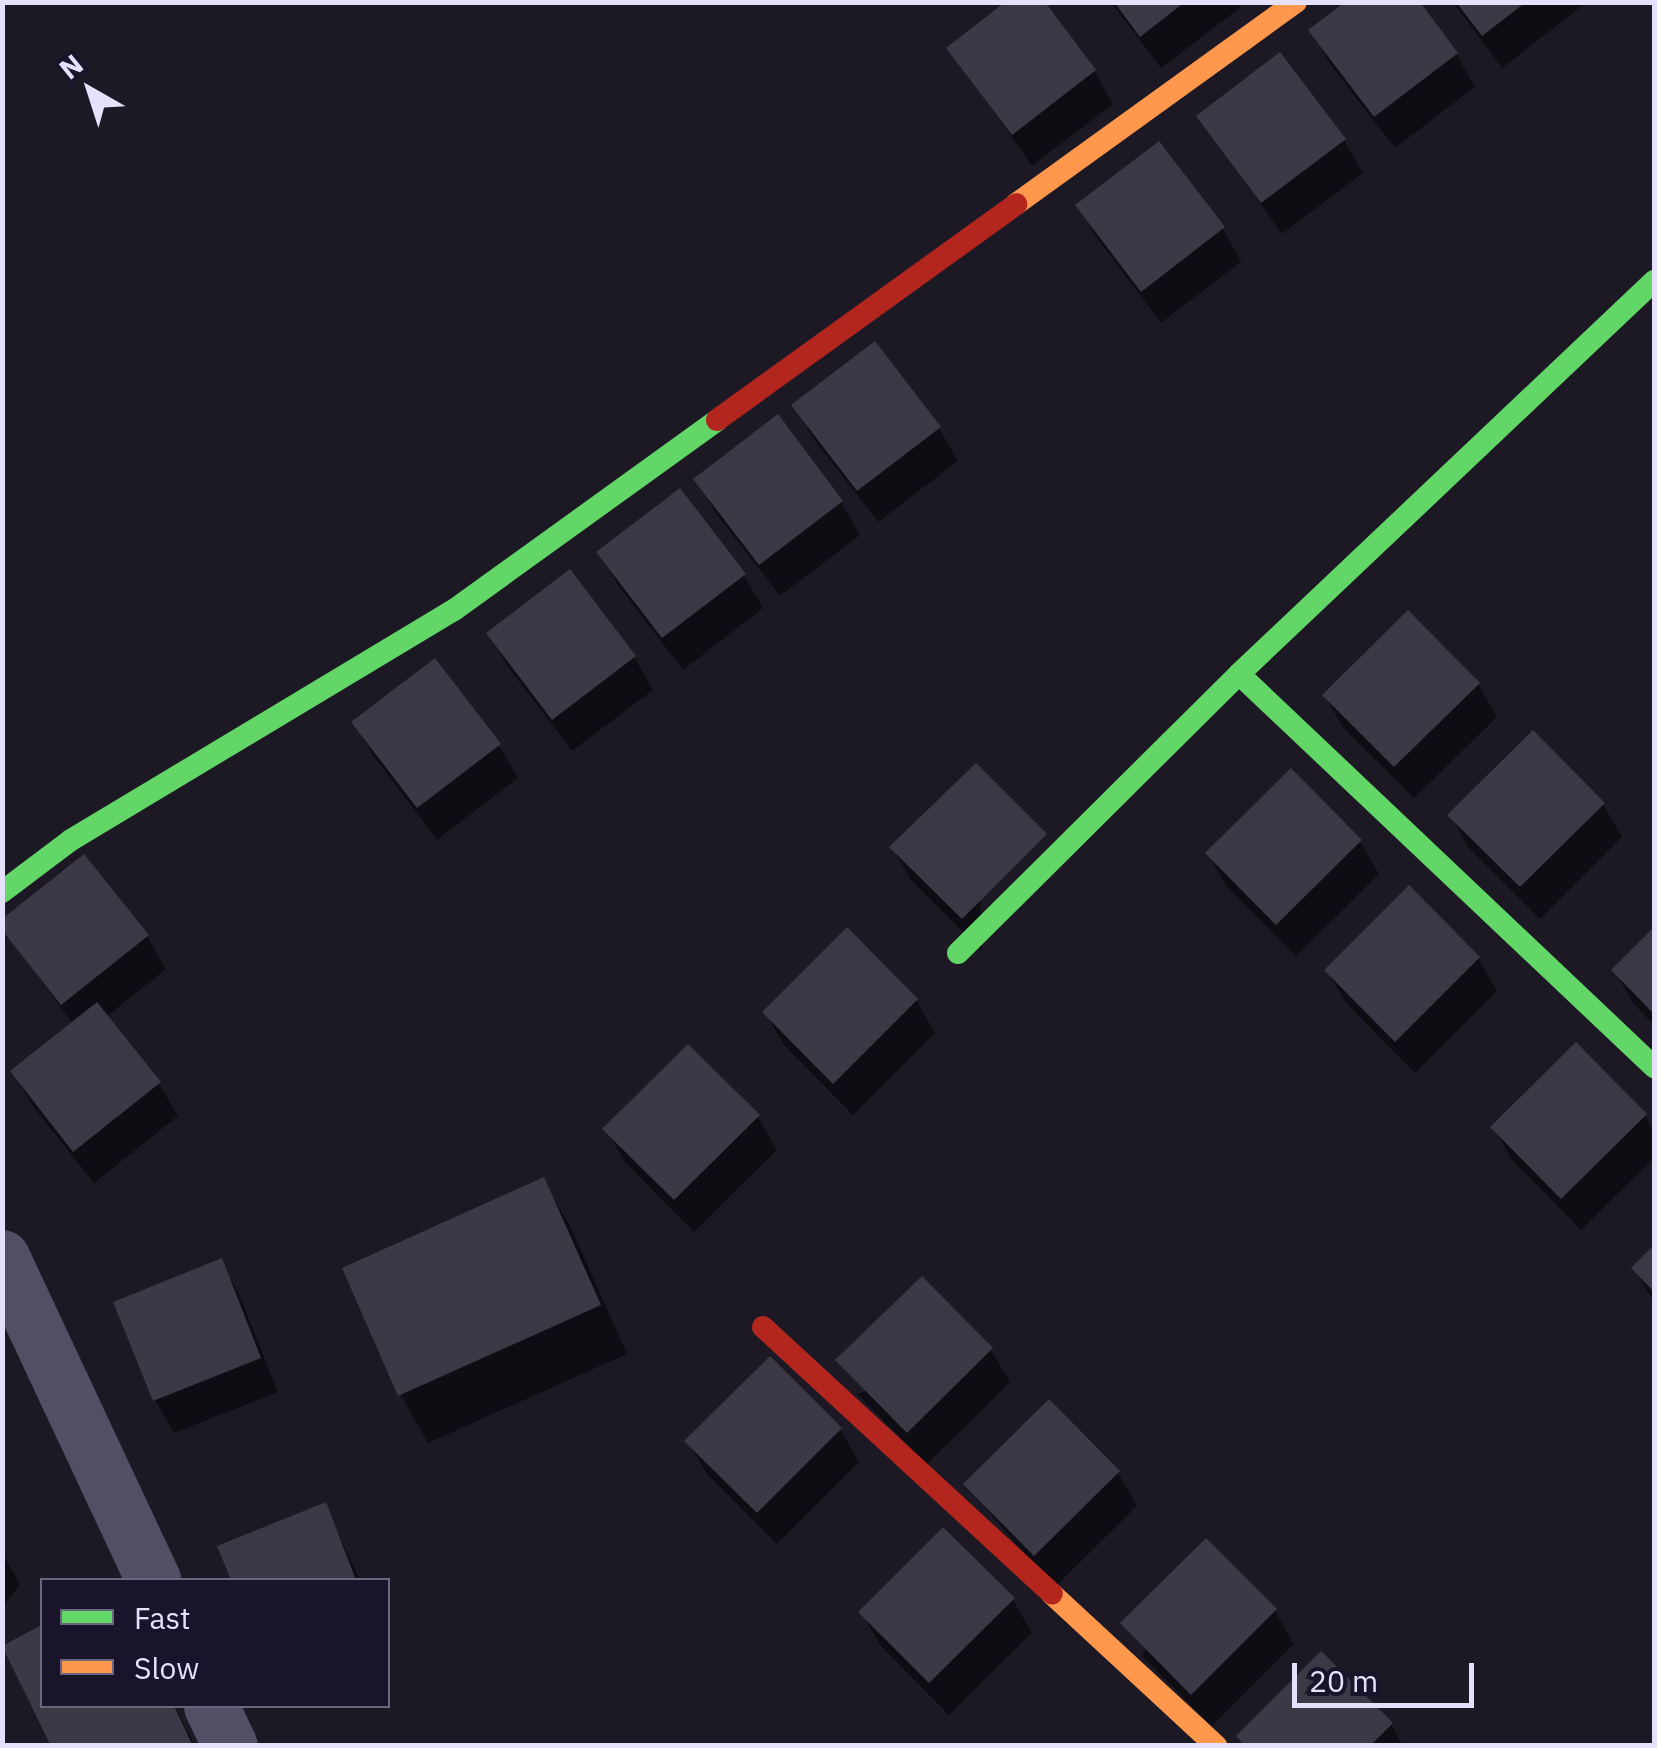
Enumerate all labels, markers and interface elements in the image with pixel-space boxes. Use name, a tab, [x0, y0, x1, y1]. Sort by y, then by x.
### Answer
north arrow	[40, 40, 140, 140]
text: N	[51, 46, 90, 87]
legend	[40, 1578, 390, 1708]
text: Fast	[134, 1598, 191, 1637]
scale bar	[1297, 1643, 1480, 1705]
text: Slow	[134, 1648, 199, 1687]
text: 20 m	[1309, 1661, 1378, 1700]

